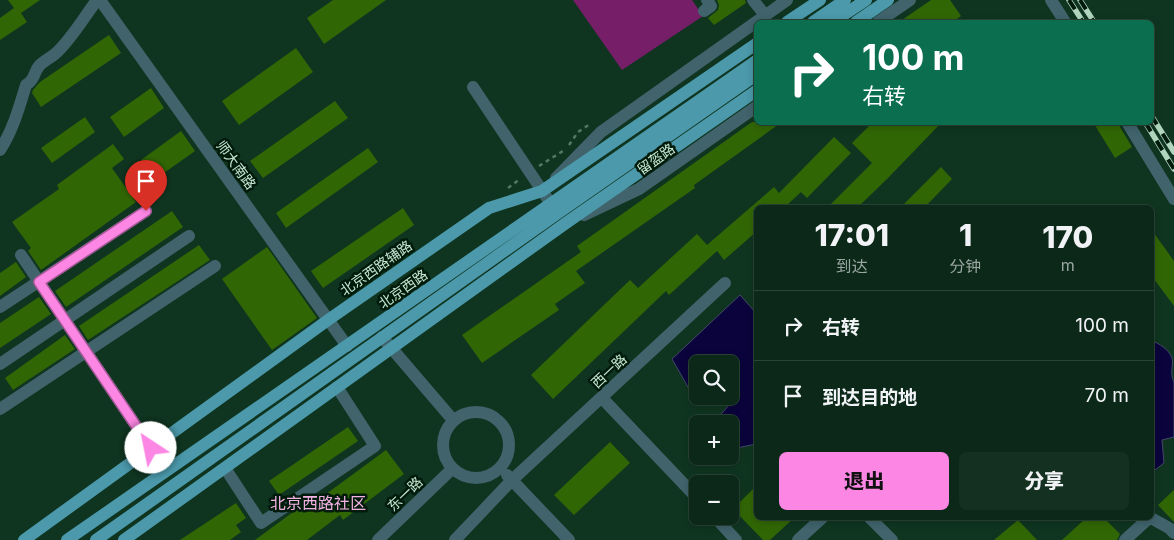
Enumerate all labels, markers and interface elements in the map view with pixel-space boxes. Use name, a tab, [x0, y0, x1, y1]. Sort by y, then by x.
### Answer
text: 100 m	[862, 36, 965, 78]
icon: right	[779, 40, 844, 105]
text: 右转	[862, 83, 906, 109]
street label: 师大南路	[213, 137, 260, 192]
street label: 留盔路	[634, 140, 678, 178]
pin	[125, 160, 167, 211]
icon: arrive	[132, 167, 160, 195]
text: 17:01	[815, 217, 889, 253]
text: 1	[959, 217, 972, 253]
text: 170	[1042, 219, 1093, 255]
street label: 北京西路辅路	[337, 237, 415, 299]
text: m	[1061, 255, 1075, 275]
text: 到达	[836, 256, 868, 276]
text: 分钟	[950, 256, 982, 276]
street label: 北京西路	[375, 266, 431, 312]
icon: right	[779, 312, 807, 340]
text: 100 m	[1075, 314, 1129, 337]
text: 右转	[822, 316, 860, 339]
street label: 西一路	[588, 350, 630, 391]
map controls	[689, 355, 739, 525]
button: search	[689, 355, 739, 405]
icon: arrive	[779, 382, 807, 410]
text: 70 m	[1085, 384, 1129, 407]
text: 到达目的地	[822, 386, 917, 409]
button: +	[689, 415, 739, 465]
position arrow	[124, 421, 176, 473]
button: 退出	[779, 452, 949, 510]
button: 分享	[959, 452, 1129, 510]
street label: 东一路	[384, 473, 426, 514]
button: −	[689, 475, 739, 525]
district label: 北京西路社区	[270, 493, 366, 513]

